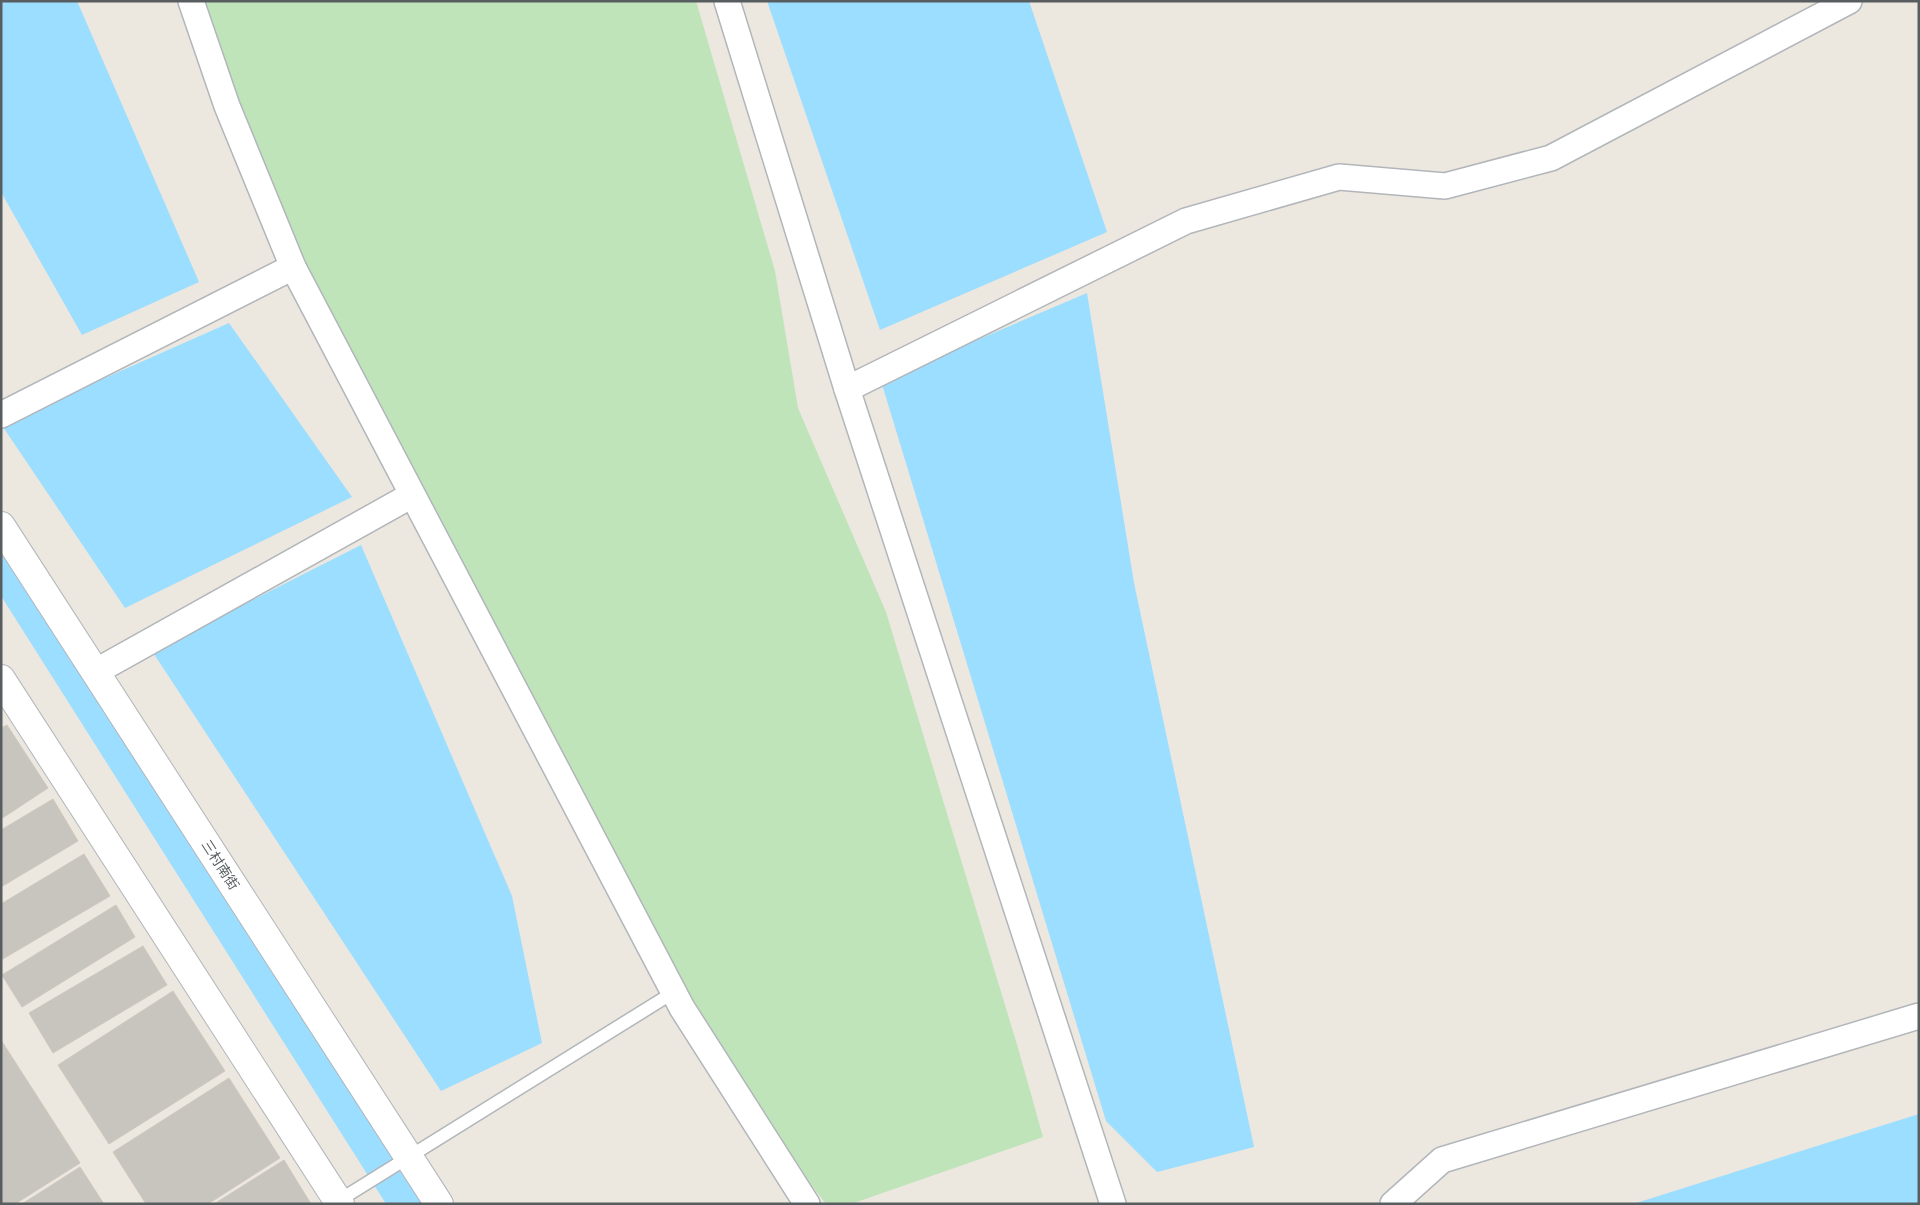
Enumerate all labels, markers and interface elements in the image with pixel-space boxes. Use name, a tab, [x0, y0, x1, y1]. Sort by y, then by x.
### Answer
street label: 三村南街	[198, 837, 242, 893]

